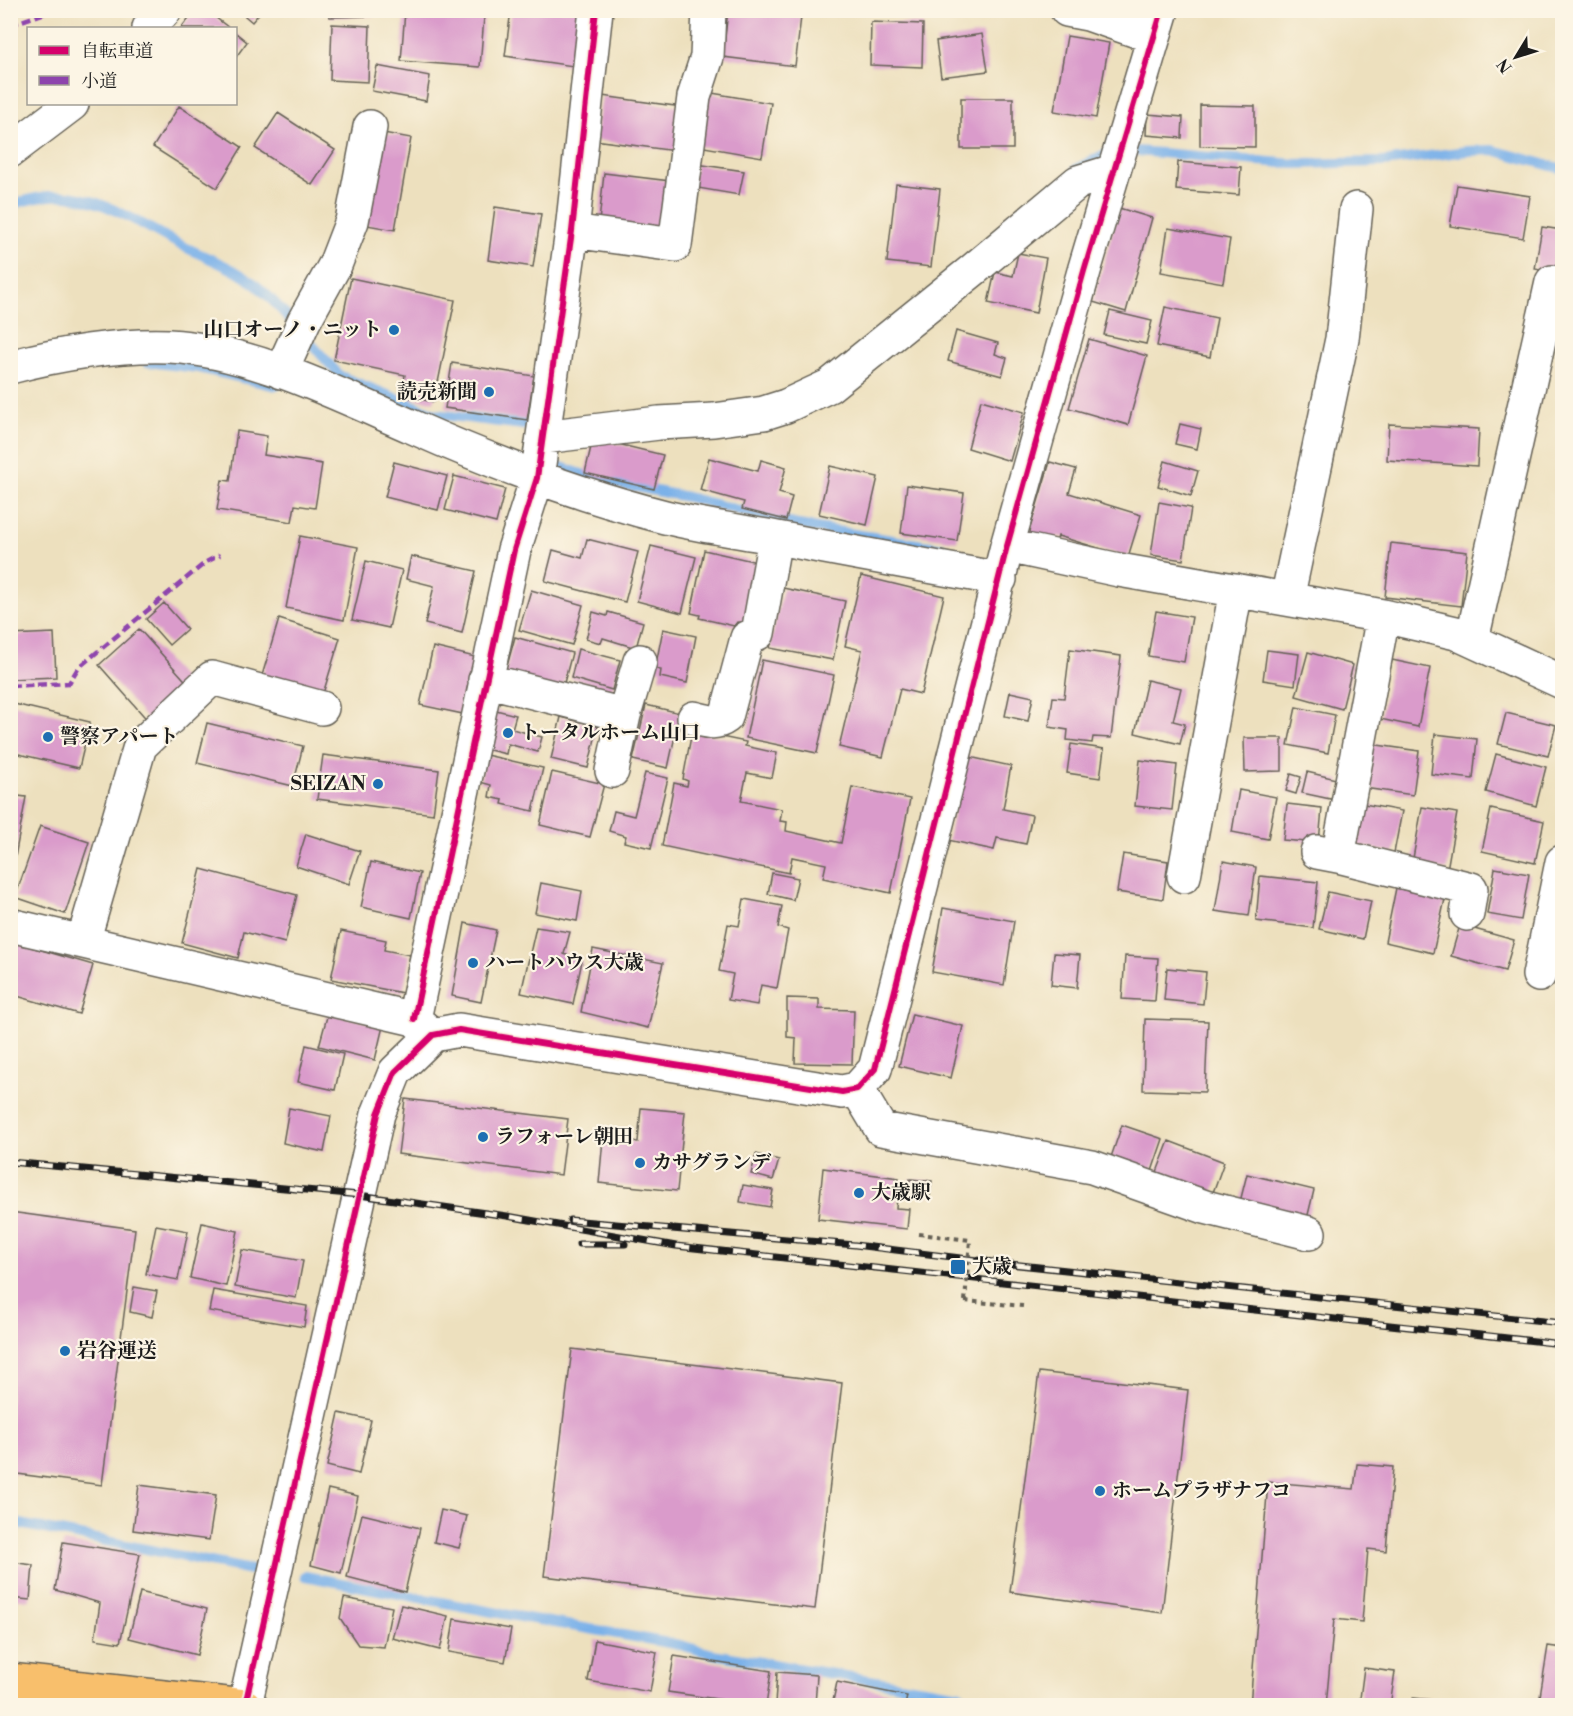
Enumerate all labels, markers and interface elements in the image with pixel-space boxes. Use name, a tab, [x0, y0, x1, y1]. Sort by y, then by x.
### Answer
legend	[27, 27, 237, 105]
north arrow	[1486, 27, 1546, 87]
text: 自転車道	[81, 40, 153, 63]
text: N	[1493, 54, 1517, 77]
text: 小道	[81, 70, 117, 93]
place label: 山口オーノ・ニット	[203, 318, 382, 343]
marker: 山口オーノ・ニット	[387, 323, 401, 337]
place label: 読売新聞	[397, 380, 477, 405]
marker: 読売新聞	[482, 385, 496, 399]
place label: トータルホーム山口	[520, 721, 700, 746]
place label: 警察アパート	[60, 725, 178, 750]
marker: トータルホーム山口	[501, 726, 515, 740]
marker: 警察アパート	[41, 730, 55, 744]
place label: SEIZAN	[290, 772, 366, 797]
marker: SEIZAN	[371, 777, 385, 791]
place label: ハートハウス大歳	[485, 951, 644, 976]
marker: ハートハウス大歳	[466, 956, 480, 970]
place label: ラフォーレ朝田	[495, 1125, 634, 1150]
marker: ラフォーレ朝田	[476, 1130, 490, 1144]
place label: カサグランデ	[652, 1151, 771, 1176]
marker: カサグランデ	[633, 1156, 647, 1170]
place label: 大歳駅	[871, 1181, 931, 1206]
marker: 大歳駅	[852, 1186, 866, 1200]
place label: 大歳	[972, 1255, 1012, 1280]
marker: 大歳	[949, 1258, 967, 1276]
place label: 岩谷運送	[77, 1339, 157, 1364]
marker: 岩谷運送	[58, 1344, 72, 1358]
place label: ホームプラザナフコ	[1112, 1479, 1291, 1504]
marker: ホームプラザナフコ	[1093, 1484, 1107, 1498]

